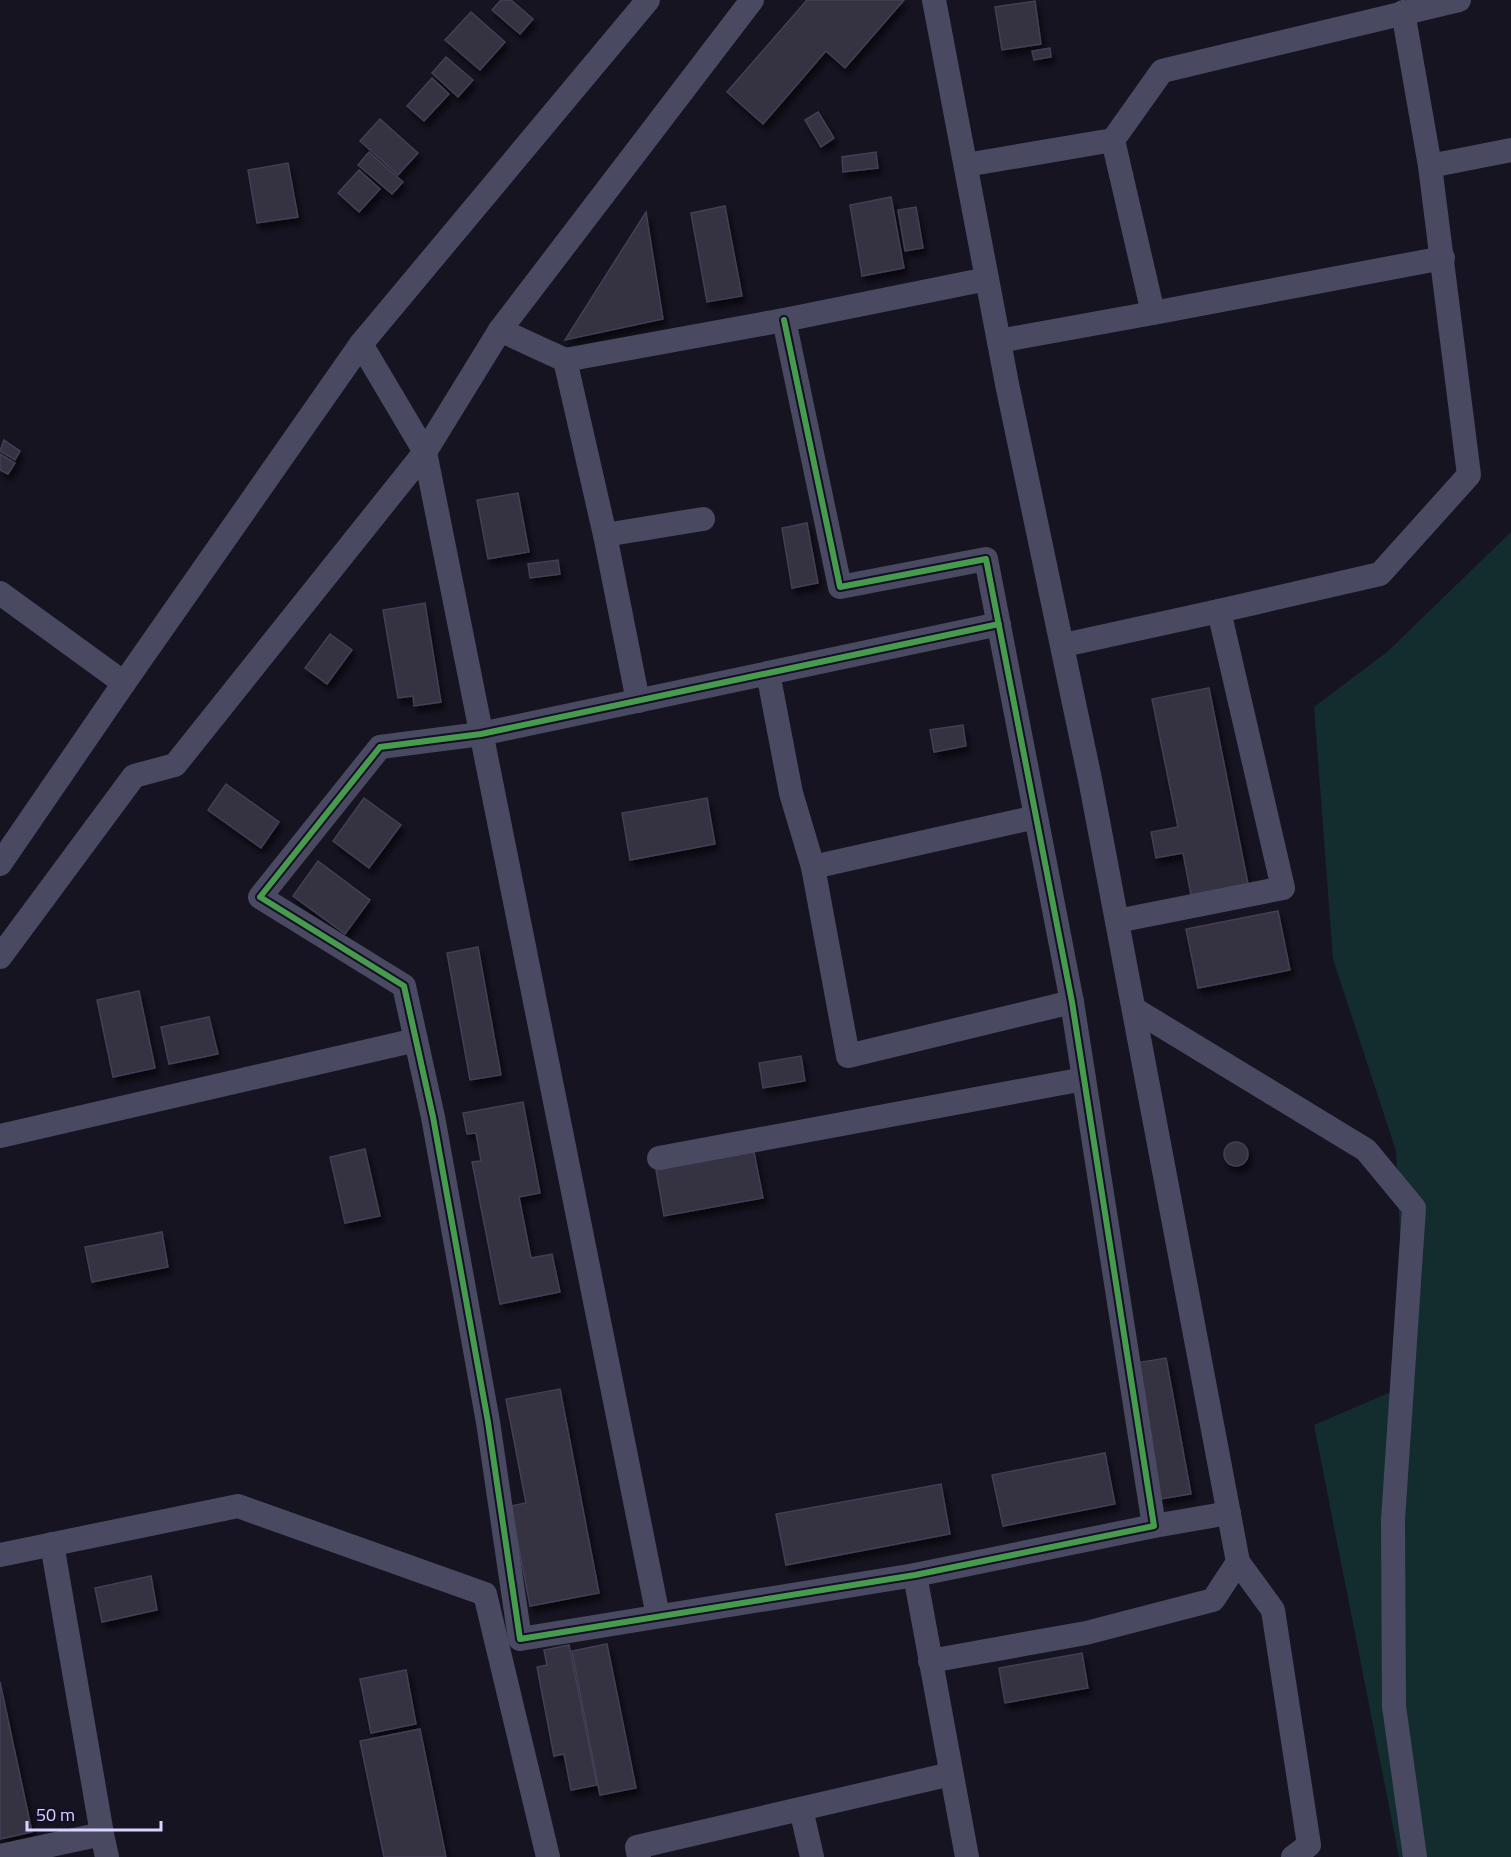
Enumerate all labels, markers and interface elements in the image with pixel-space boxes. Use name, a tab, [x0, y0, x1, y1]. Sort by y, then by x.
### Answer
scale bar	[27, 1794, 160, 1832]
text: 50 m	[36, 1801, 75, 1828]

